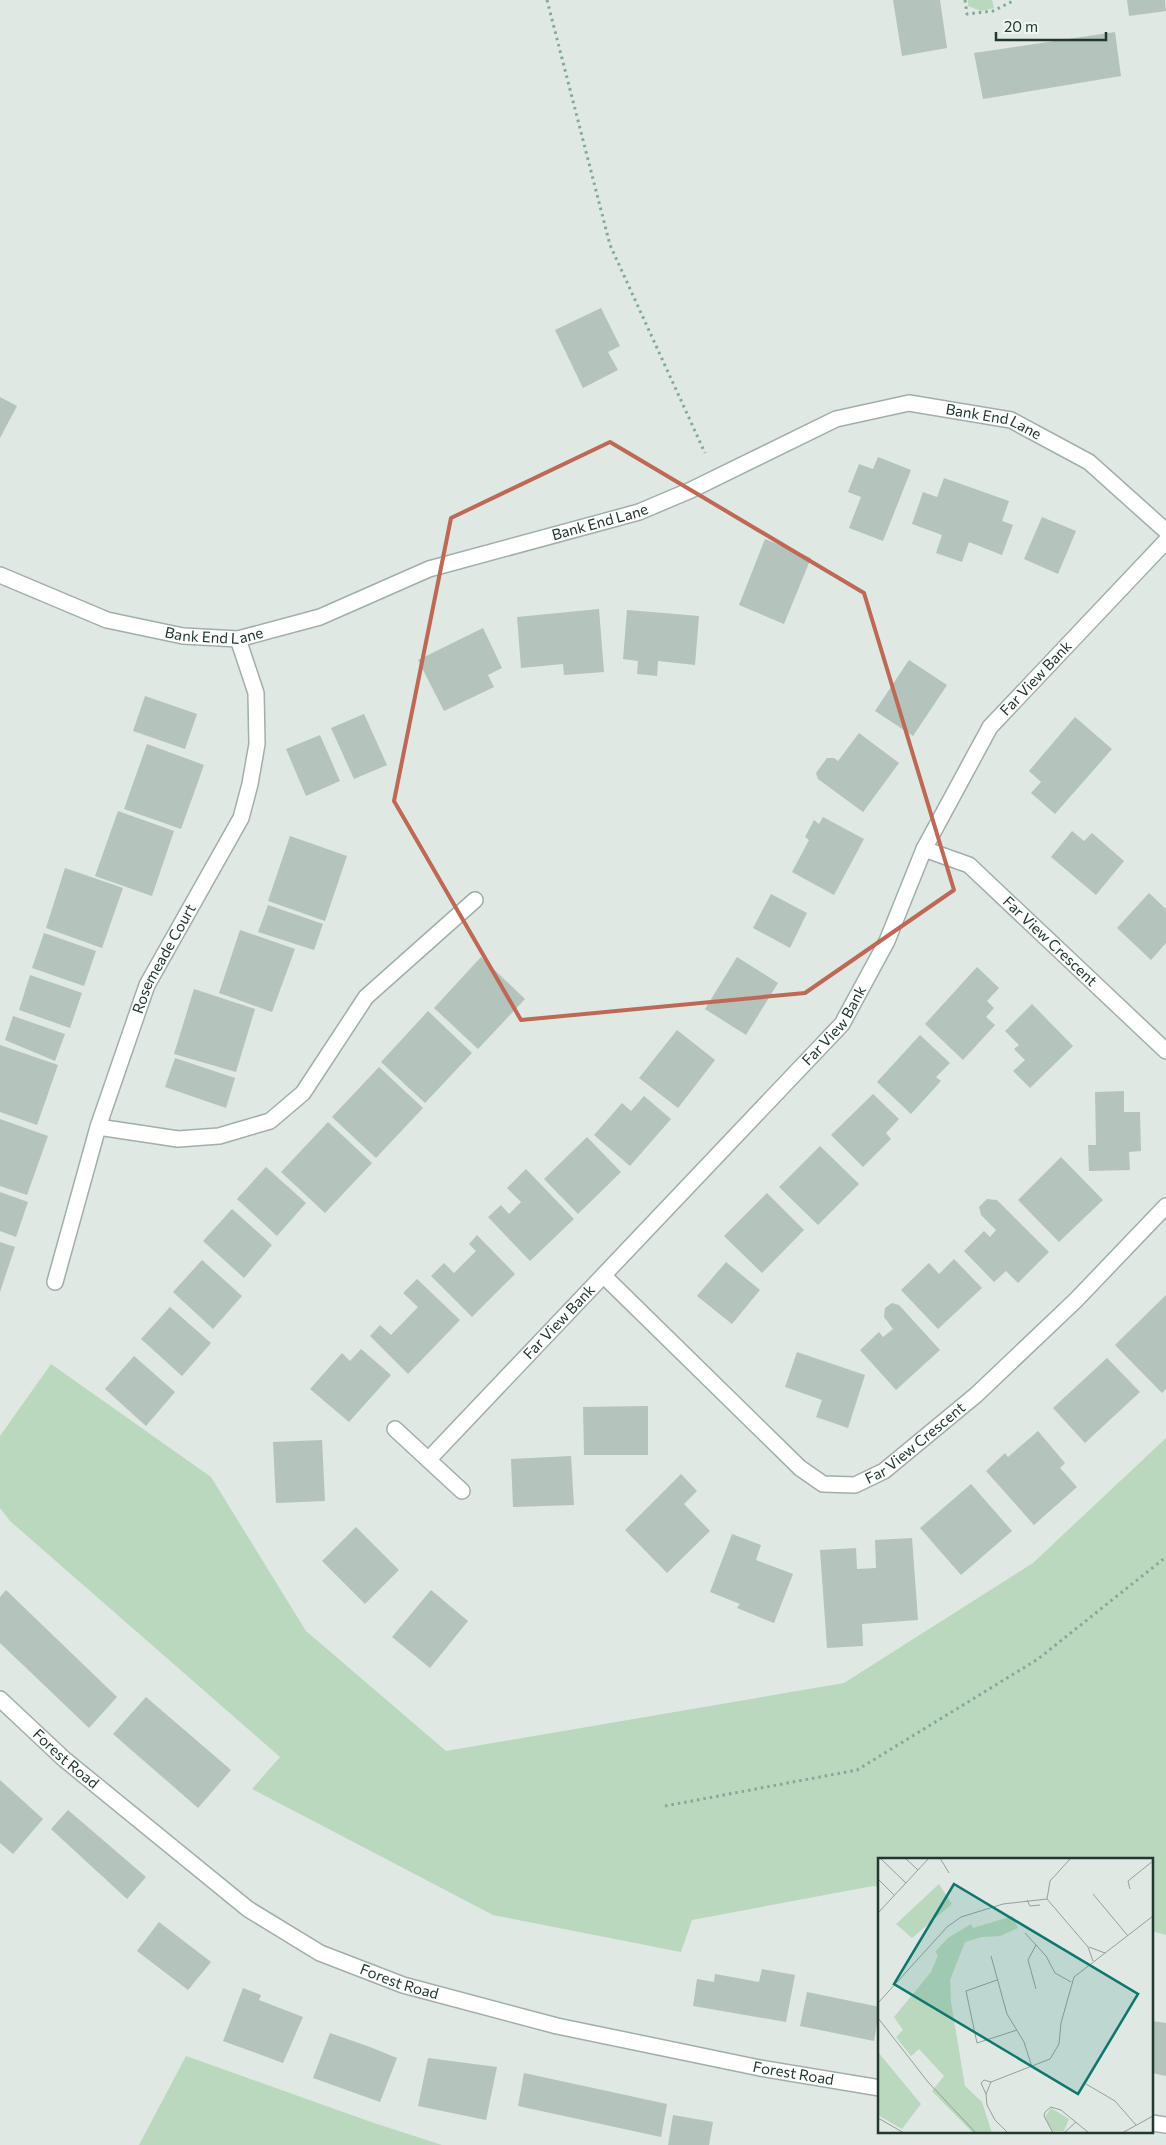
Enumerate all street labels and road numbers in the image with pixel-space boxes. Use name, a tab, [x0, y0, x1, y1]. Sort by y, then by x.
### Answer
street label: Bank End Lane	[944, 399, 1045, 443]
street label: Bank End Lane	[549, 499, 651, 543]
street label: Bank End Lane	[163, 622, 265, 647]
street label: Far View Bank	[996, 637, 1075, 719]
street label: Far View Crescent	[1000, 892, 1101, 989]
street label: Rosemeade Court	[128, 900, 199, 1016]
street label: Far View Bank	[798, 982, 869, 1069]
street label: Far View Bank	[519, 1280, 598, 1362]
street label: Far View Crescent	[862, 1398, 968, 1487]
street label: Forest Road	[30, 1725, 103, 1792]
street label: Forest Road	[358, 1959, 441, 2002]
street label: Forest Road	[752, 2057, 835, 2088]

